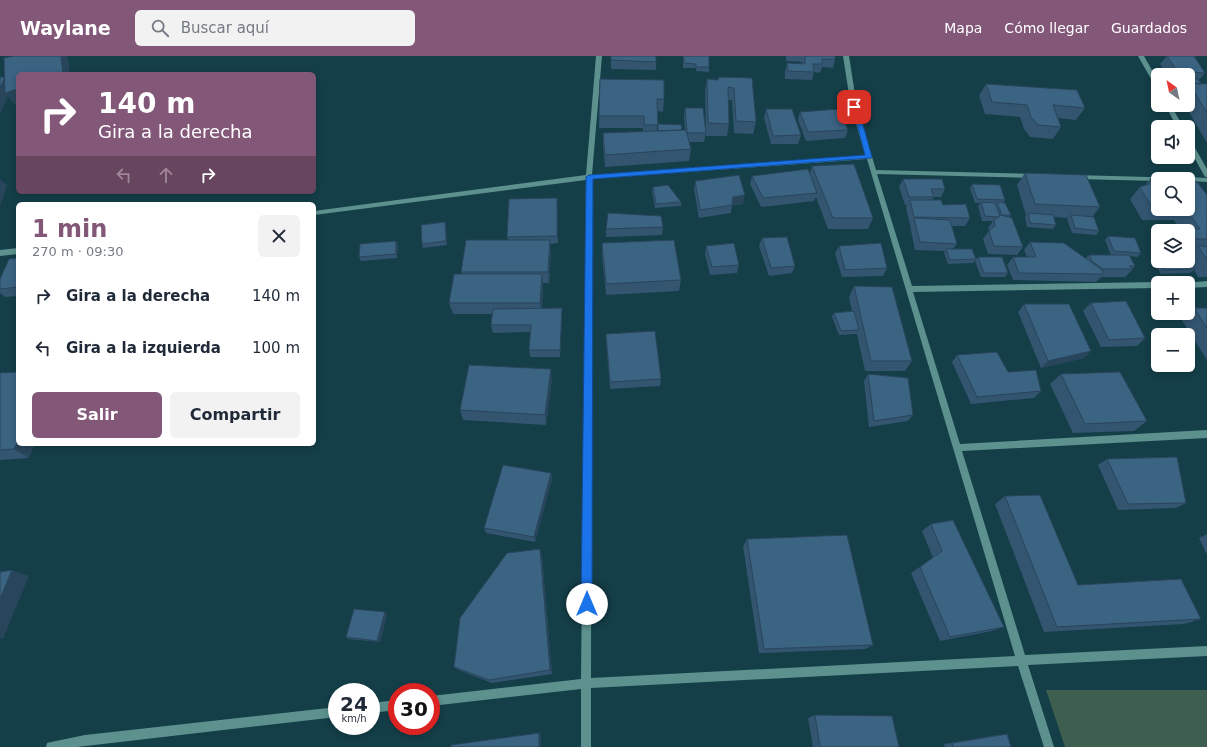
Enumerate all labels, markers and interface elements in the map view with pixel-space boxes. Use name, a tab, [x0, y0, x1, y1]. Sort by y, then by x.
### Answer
search box	[135, 10, 415, 46]
text: Waylane	[20, 17, 111, 39]
icon: search	[149, 17, 171, 39]
text: Buscar aquí	[181, 19, 269, 37]
text: Mapa	[944, 20, 982, 36]
text: Cómo llegar	[1004, 20, 1089, 36]
text: Guardados	[1111, 20, 1187, 36]
north arrow	[1151, 68, 1195, 112]
map controls	[1151, 68, 1195, 372]
text: 140 m	[98, 87, 195, 120]
icon: right	[32, 88, 84, 140]
pin	[837, 90, 871, 124]
icon: arrive	[843, 96, 865, 118]
button: sound	[1151, 120, 1195, 164]
text: Gira a la derecha	[98, 121, 253, 142]
icon: left	[113, 164, 135, 186]
icon: ahead	[155, 164, 177, 186]
icon: right	[197, 164, 219, 186]
button: search	[1151, 172, 1195, 216]
text: 1 min	[32, 215, 107, 243]
button: close	[258, 215, 300, 257]
button: layers	[1151, 224, 1195, 268]
text: 270 m · 09:30	[32, 244, 123, 259]
button: +	[1151, 276, 1195, 320]
icon: right	[32, 285, 54, 307]
text: Gira a la derecha	[66, 287, 210, 305]
text: 140 m	[252, 287, 300, 305]
button: −	[1151, 328, 1195, 372]
icon: left	[32, 337, 54, 359]
text: Gira a la izquierda	[66, 339, 221, 357]
text: 100 m	[252, 339, 300, 357]
button: Salir	[32, 392, 162, 438]
button: Compartir	[170, 392, 300, 438]
position arrow	[566, 583, 608, 625]
speed limit sign: 30	[388, 683, 440, 735]
text: 24	[340, 692, 368, 716]
text: km/h	[341, 713, 367, 724]

